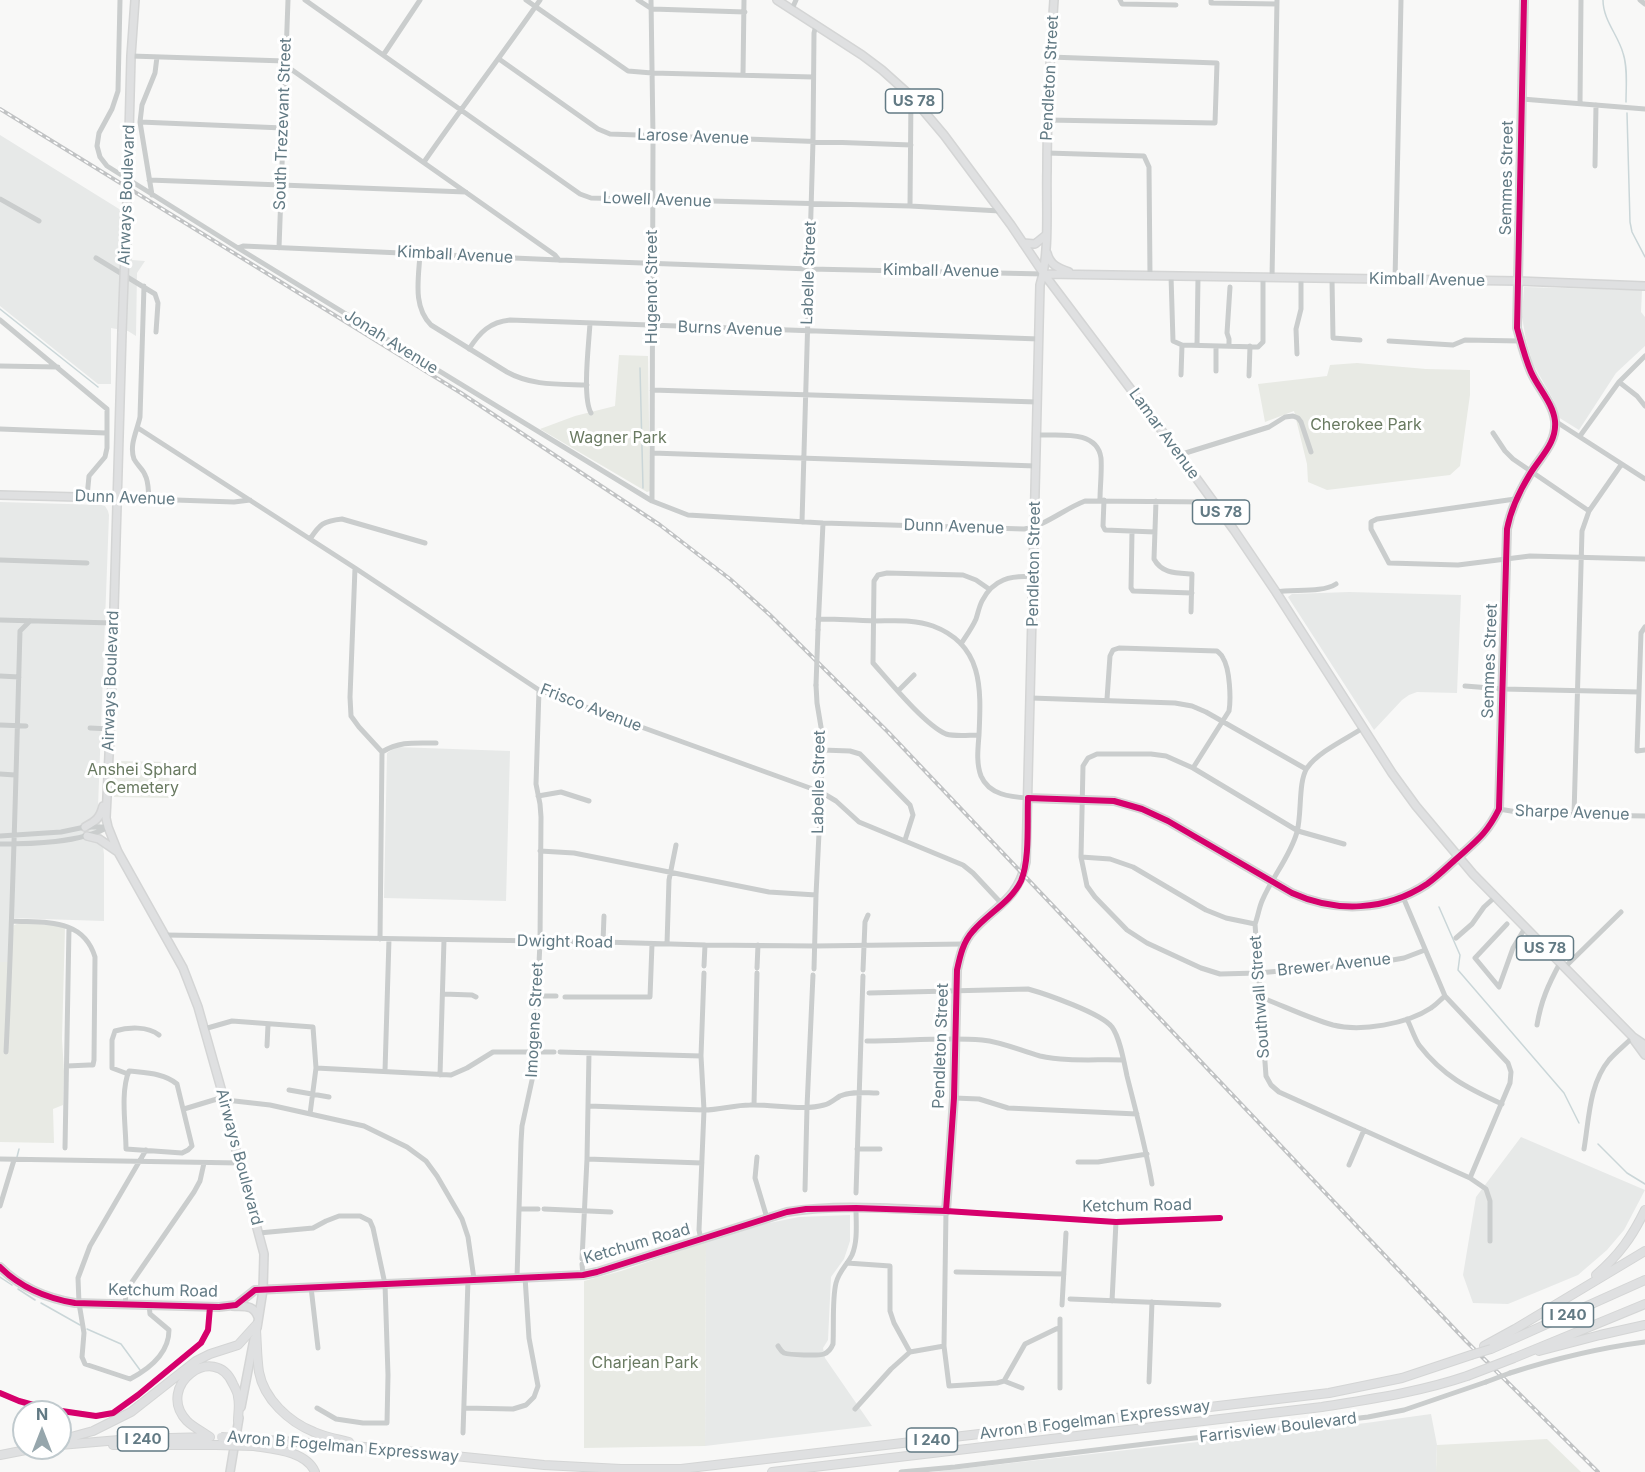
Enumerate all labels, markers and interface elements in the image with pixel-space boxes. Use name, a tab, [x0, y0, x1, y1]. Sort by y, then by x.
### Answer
street label: Pendleton Street	[1037, 15, 1063, 141]
street label: South Trezevant Street	[270, 37, 296, 211]
road number: US 78	[886, 89, 942, 113]
street label: Semmes Street	[1496, 120, 1518, 236]
street label: Airways Boulevard	[115, 124, 139, 266]
street label: Larose Avenue	[637, 125, 749, 149]
street label: Lowell Avenue	[602, 189, 712, 211]
street label: Labelle Street	[798, 221, 820, 325]
street label: Hugenot Street	[642, 230, 662, 344]
street label: Kimball Avenue	[396, 242, 514, 268]
street label: Kimball Avenue	[883, 260, 999, 282]
street label: Kimball Avenue	[1369, 269, 1485, 291]
street label: Jonah Avenue	[340, 305, 442, 379]
street label: Burns Avenue	[677, 318, 783, 340]
street label: Lamar Avenue	[1125, 385, 1203, 483]
park label: Cherokee Park	[1310, 415, 1422, 435]
park label: Wagner Park	[569, 428, 667, 448]
street label: Dunn Avenue	[74, 487, 176, 509]
road number: US 78	[1192, 500, 1250, 524]
street label: Pendleton Street	[1023, 501, 1045, 627]
street label: Dunn Avenue	[903, 516, 1005, 538]
street label: Semmes Street	[1478, 603, 1502, 719]
street label: Airways Boulevard	[99, 610, 123, 752]
street label: Frisco Avenue	[538, 680, 644, 736]
street label: Labelle Street	[808, 730, 830, 834]
park label: Anshei Sphard Cemetery	[87, 760, 197, 798]
street label: Sharpe Avenue	[1514, 801, 1630, 825]
street label: Dwight Road	[517, 932, 613, 952]
street label: Southwall Street	[1246, 935, 1274, 1059]
road number: US 78	[1516, 936, 1574, 960]
street label: Brewer Avenue	[1276, 949, 1392, 981]
street label: Imogene Street	[522, 962, 548, 1078]
street label: Pendleton Street	[929, 983, 953, 1109]
street label: Airways Boulevard	[212, 1087, 266, 1227]
street label: Ketchum Road	[1082, 1195, 1192, 1217]
street label: Ketchum Road	[582, 1220, 692, 1268]
street label: Ketchum Road	[108, 1280, 218, 1302]
road number: I 240	[1542, 1303, 1594, 1327]
park label: Charjean Park	[592, 1353, 698, 1373]
street label: Avron B Fogelman Expressway	[978, 1396, 1212, 1444]
north arrow	[12, 1400, 72, 1460]
text: N	[36, 1404, 48, 1424]
street label: Farrisview Boulevard	[1198, 1409, 1358, 1447]
road number: I 240	[118, 1427, 168, 1451]
street label: Avron B Fogelman Expressway	[226, 1427, 460, 1467]
road number: I 240	[906, 1428, 958, 1452]

